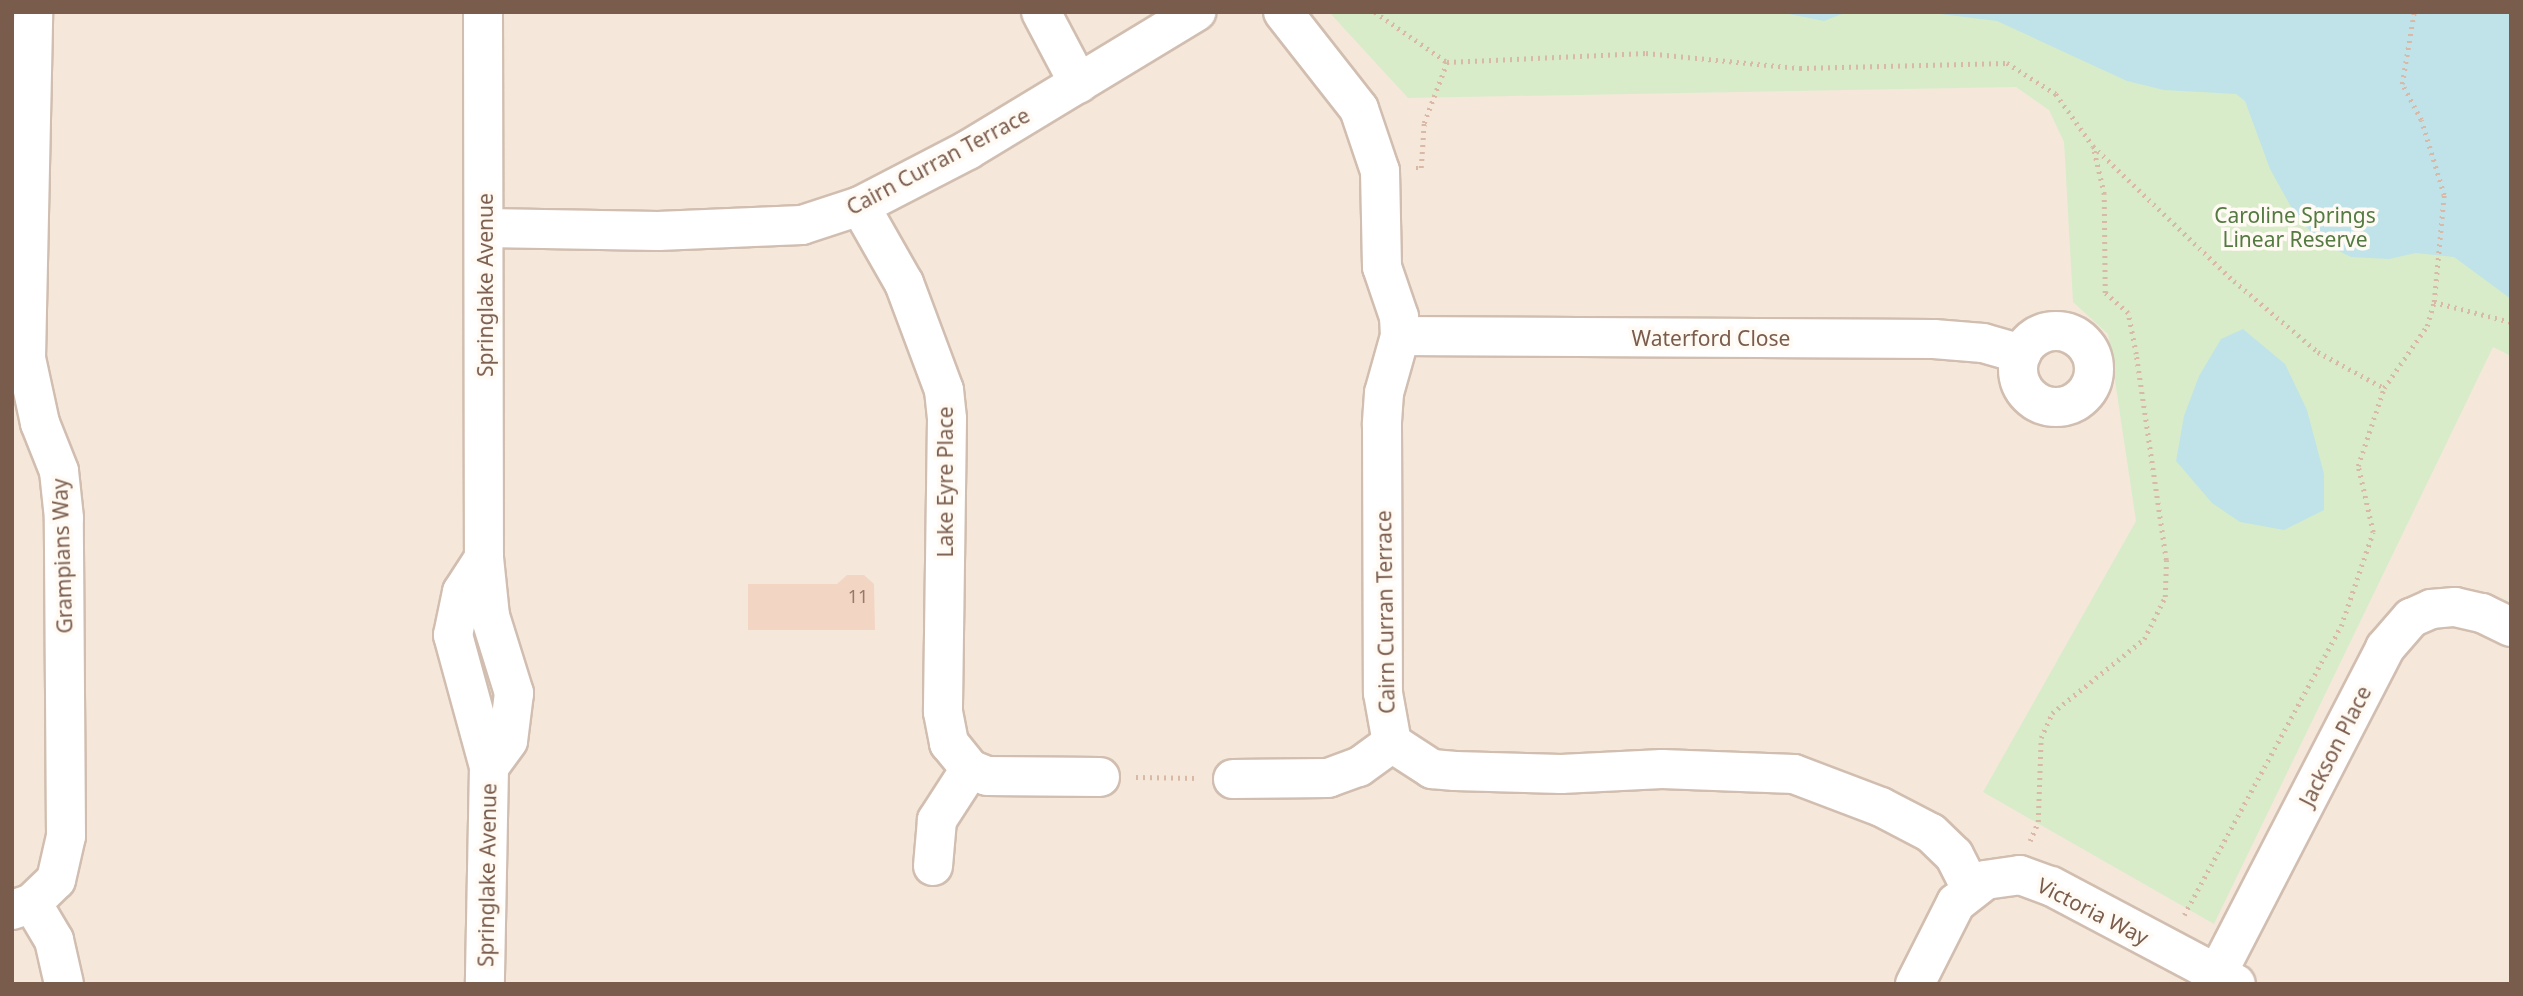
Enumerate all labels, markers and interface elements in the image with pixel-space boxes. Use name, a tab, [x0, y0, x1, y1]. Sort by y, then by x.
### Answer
street label: Cairn Curran Terrace	[842, 102, 1034, 220]
street label: Springlake Avenue	[472, 193, 498, 377]
park label: Caroline Springs Linear Reserve	[2214, 202, 2376, 252]
street label: Waterford Close	[1632, 325, 1790, 351]
street label: Lake Eyre Place	[932, 406, 958, 558]
street label: Grampians Way	[47, 478, 77, 634]
street label: Cairn Curran Terrace	[1371, 510, 1399, 714]
house number: 11	[848, 585, 868, 607]
street label: Jackson Place	[2294, 682, 2376, 810]
street label: Springlake Avenue	[473, 783, 501, 967]
street label: Victoria Way	[2033, 872, 2153, 950]

